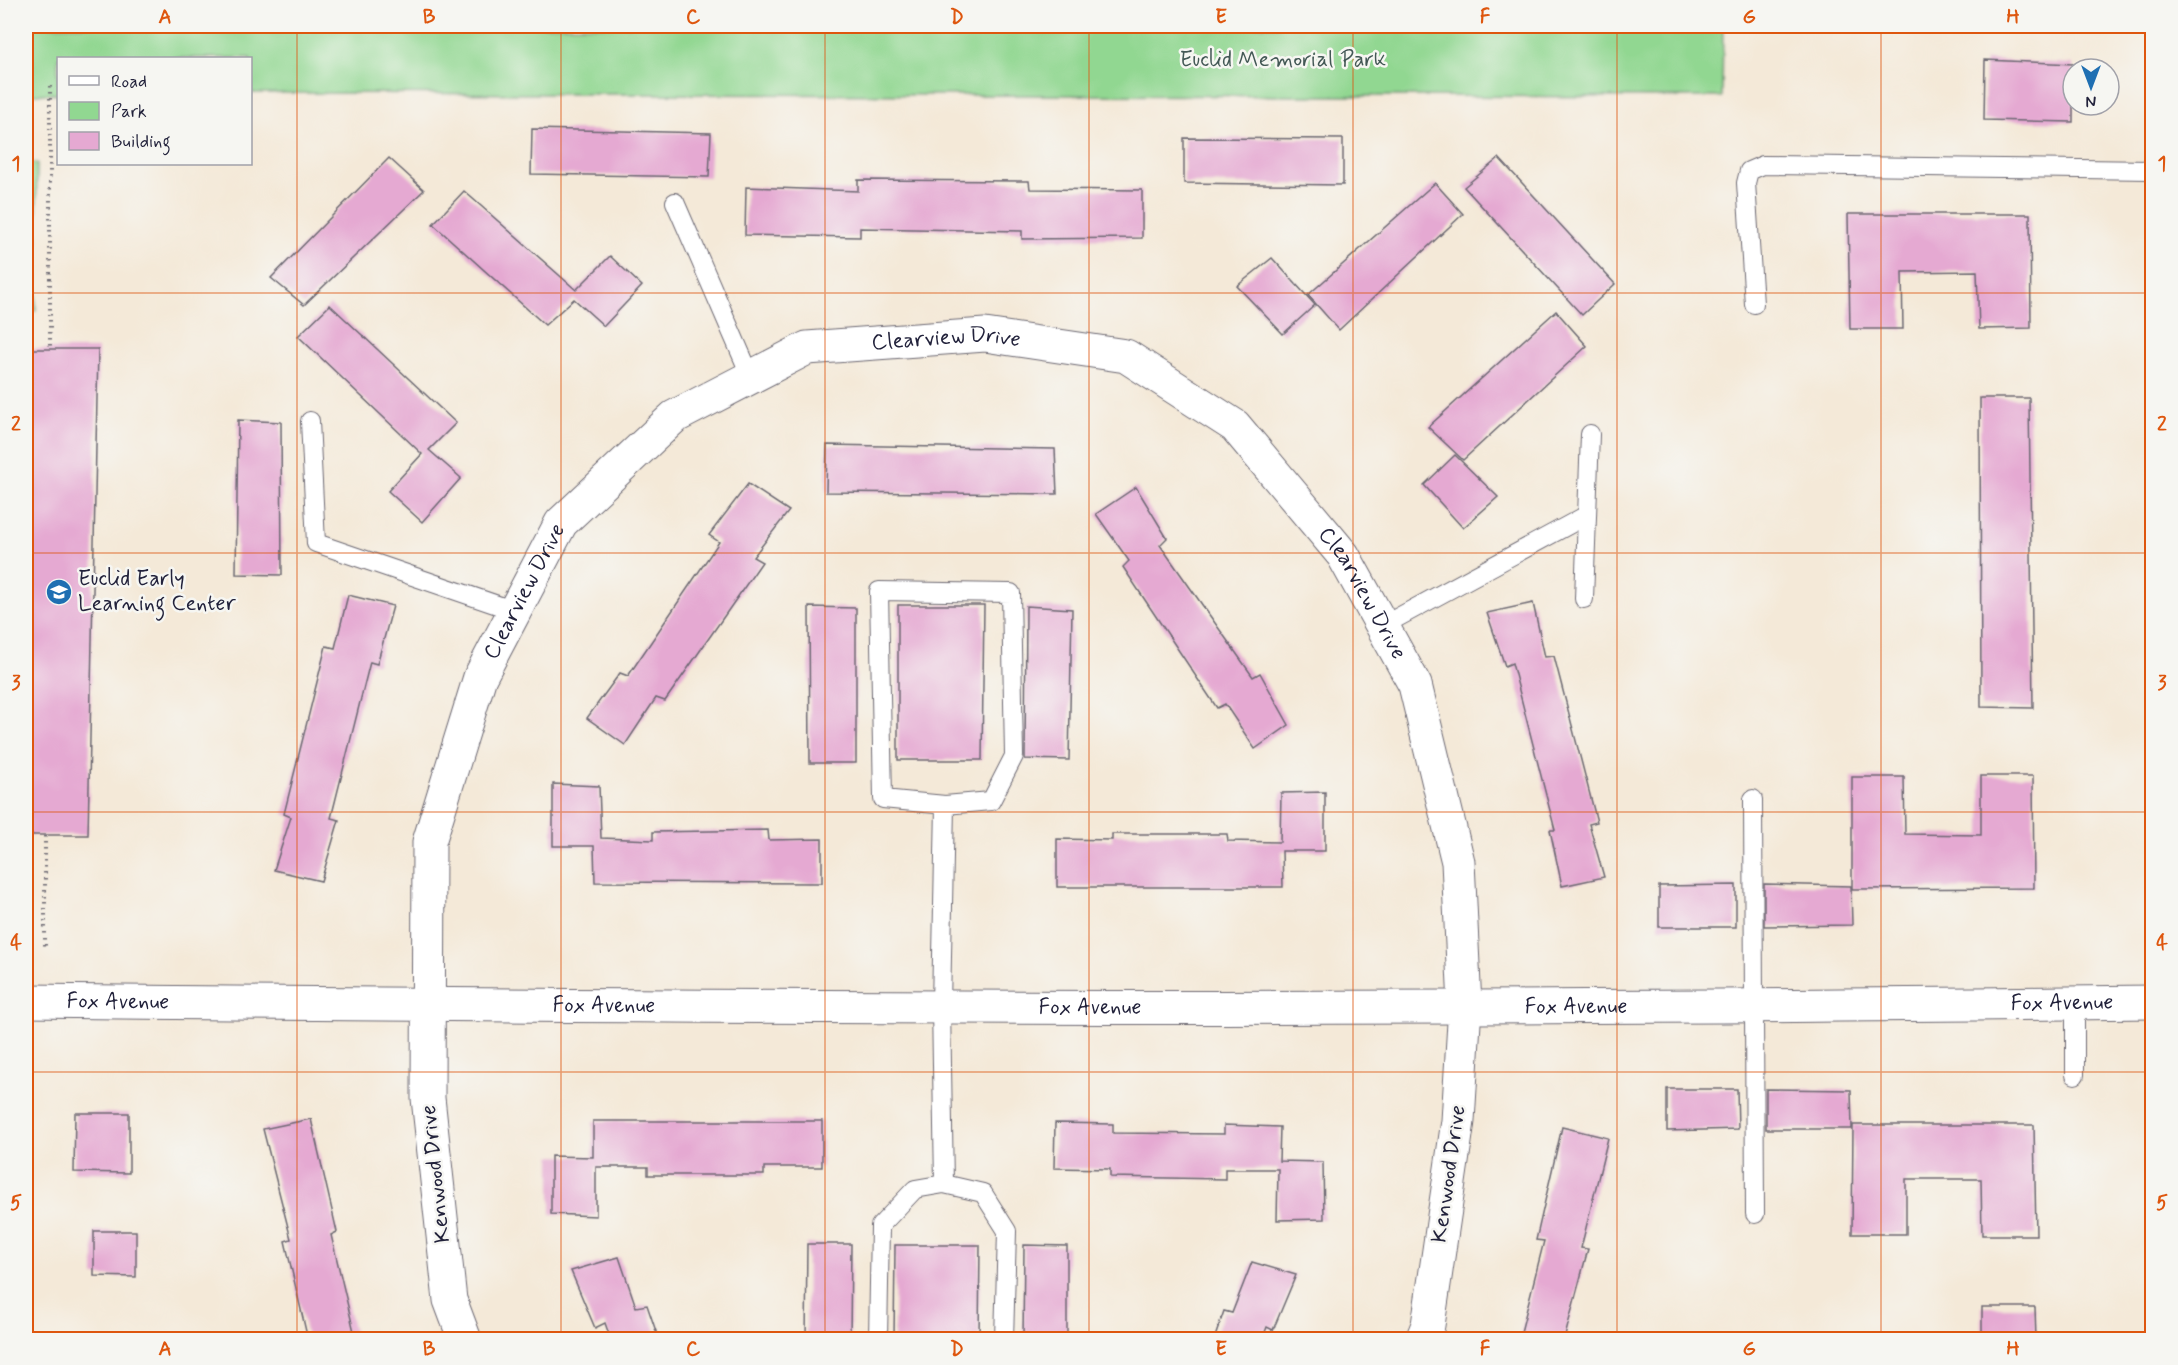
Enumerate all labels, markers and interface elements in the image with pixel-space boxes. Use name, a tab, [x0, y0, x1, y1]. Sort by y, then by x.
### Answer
text: A	[158, 4, 172, 31]
text: B	[423, 4, 436, 31]
text: C	[686, 4, 701, 31]
text: D	[950, 4, 964, 31]
text: E	[1215, 4, 1227, 31]
text: F	[1480, 4, 1491, 31]
text: G	[1742, 4, 1756, 31]
text: H	[2006, 4, 2020, 31]
park label: Euclid Memorial Park	[1180, 46, 1386, 74]
legend	[57, 57, 252, 165]
north arrow	[2061, 57, 2121, 117]
text: Road	[111, 70, 147, 94]
text: N	[2086, 90, 2096, 111]
text: Park	[111, 100, 147, 124]
text: Building	[111, 130, 171, 156]
text: 1	[12, 151, 20, 178]
text: 1	[2158, 151, 2166, 178]
street label: Clearview Drive	[871, 321, 1023, 357]
text: 2	[11, 411, 21, 438]
text: 2	[2157, 411, 2167, 438]
street label: Clearview Drive	[478, 519, 572, 664]
street label: Clearview Drive	[1312, 521, 1412, 665]
place label: Euclid Early Learning Center	[78, 565, 236, 621]
school or university icon: Euclid Early Learning Center	[44, 577, 74, 607]
text: 3	[11, 670, 21, 697]
text: 3	[2157, 670, 2167, 697]
text: 4	[10, 930, 22, 957]
text: 4	[2156, 930, 2168, 957]
street label: Fox Avenue	[66, 987, 169, 1016]
street label: Fox Avenue	[2010, 988, 2114, 1018]
street label: Fox Avenue	[553, 991, 655, 1020]
street label: Fox Avenue	[1039, 993, 1141, 1022]
street label: Fox Avenue	[1525, 993, 1627, 1021]
street label: Kenwood Drive	[1425, 1103, 1473, 1245]
street label: Kenwood Drive	[415, 1104, 457, 1244]
text: 5	[10, 1190, 22, 1217]
text: 5	[2156, 1190, 2168, 1217]
text: A	[158, 1336, 172, 1363]
text: B	[423, 1336, 436, 1363]
text: C	[686, 1336, 701, 1363]
text: D	[950, 1336, 964, 1363]
text: E	[1215, 1336, 1227, 1363]
text: F	[1480, 1336, 1491, 1363]
text: G	[1742, 1336, 1756, 1363]
text: H	[2006, 1336, 2020, 1363]

